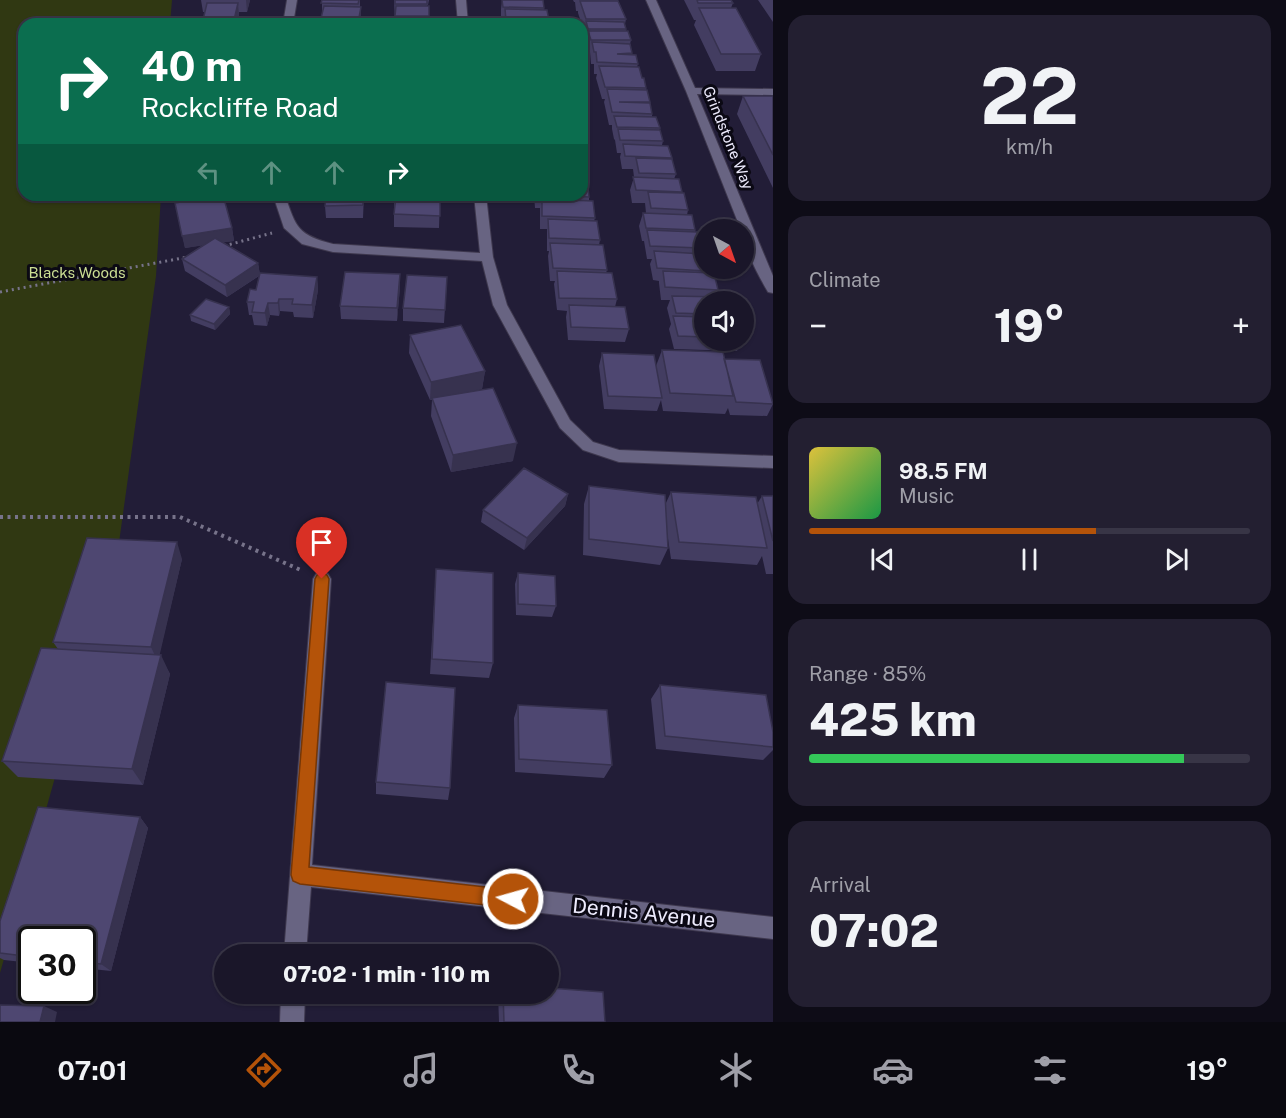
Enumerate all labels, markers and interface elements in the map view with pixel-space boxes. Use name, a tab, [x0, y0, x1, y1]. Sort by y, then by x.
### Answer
text: 40 m	[141, 41, 243, 90]
icon: right	[42, 42, 120, 120]
text: 22	[980, 50, 1079, 142]
street label: Grindstone Way	[700, 84, 757, 192]
text: Rockcliffe Road	[141, 91, 339, 123]
text: km/h	[1006, 135, 1053, 159]
icon: left	[192, 156, 225, 189]
icon: ahead	[255, 156, 288, 189]
icon: ahead	[318, 156, 351, 189]
icon: right	[381, 156, 414, 189]
north arrow	[694, 219, 754, 279]
map controls	[694, 219, 754, 351]
park label: Blacks Woods	[28, 264, 126, 281]
text: Climate	[809, 268, 881, 292]
button: sound	[694, 291, 754, 351]
text: 19°	[994, 299, 1065, 352]
text: −	[809, 307, 827, 345]
text: +	[1232, 307, 1250, 345]
text: 98.5 FM	[899, 458, 988, 484]
text: Music	[899, 484, 954, 508]
pin	[296, 517, 347, 579]
icon: arrive	[305, 526, 338, 559]
icon: previous	[866, 543, 899, 576]
icon: pause	[1013, 543, 1046, 576]
icon: next	[1160, 543, 1193, 576]
text: Range · 85%	[809, 662, 926, 686]
text: 425 km	[809, 693, 977, 746]
position arrow	[481, 867, 545, 931]
text: Arrival	[809, 873, 871, 897]
street label: Dennis Avenue	[571, 893, 717, 932]
text: 07:02	[809, 904, 939, 957]
speed limit sign: 30	[18, 926, 96, 1004]
text: 07:02 · 1 min · 110 m	[283, 961, 490, 987]
icon: directions	[243, 1049, 285, 1091]
icon: music	[400, 1049, 442, 1091]
icon: phone	[557, 1049, 599, 1091]
icon: climate	[715, 1049, 757, 1091]
icon: car	[872, 1049, 914, 1091]
icon: filters	[1029, 1049, 1071, 1091]
text: 07:01	[58, 1054, 128, 1086]
text: 19°	[1186, 1054, 1228, 1086]

